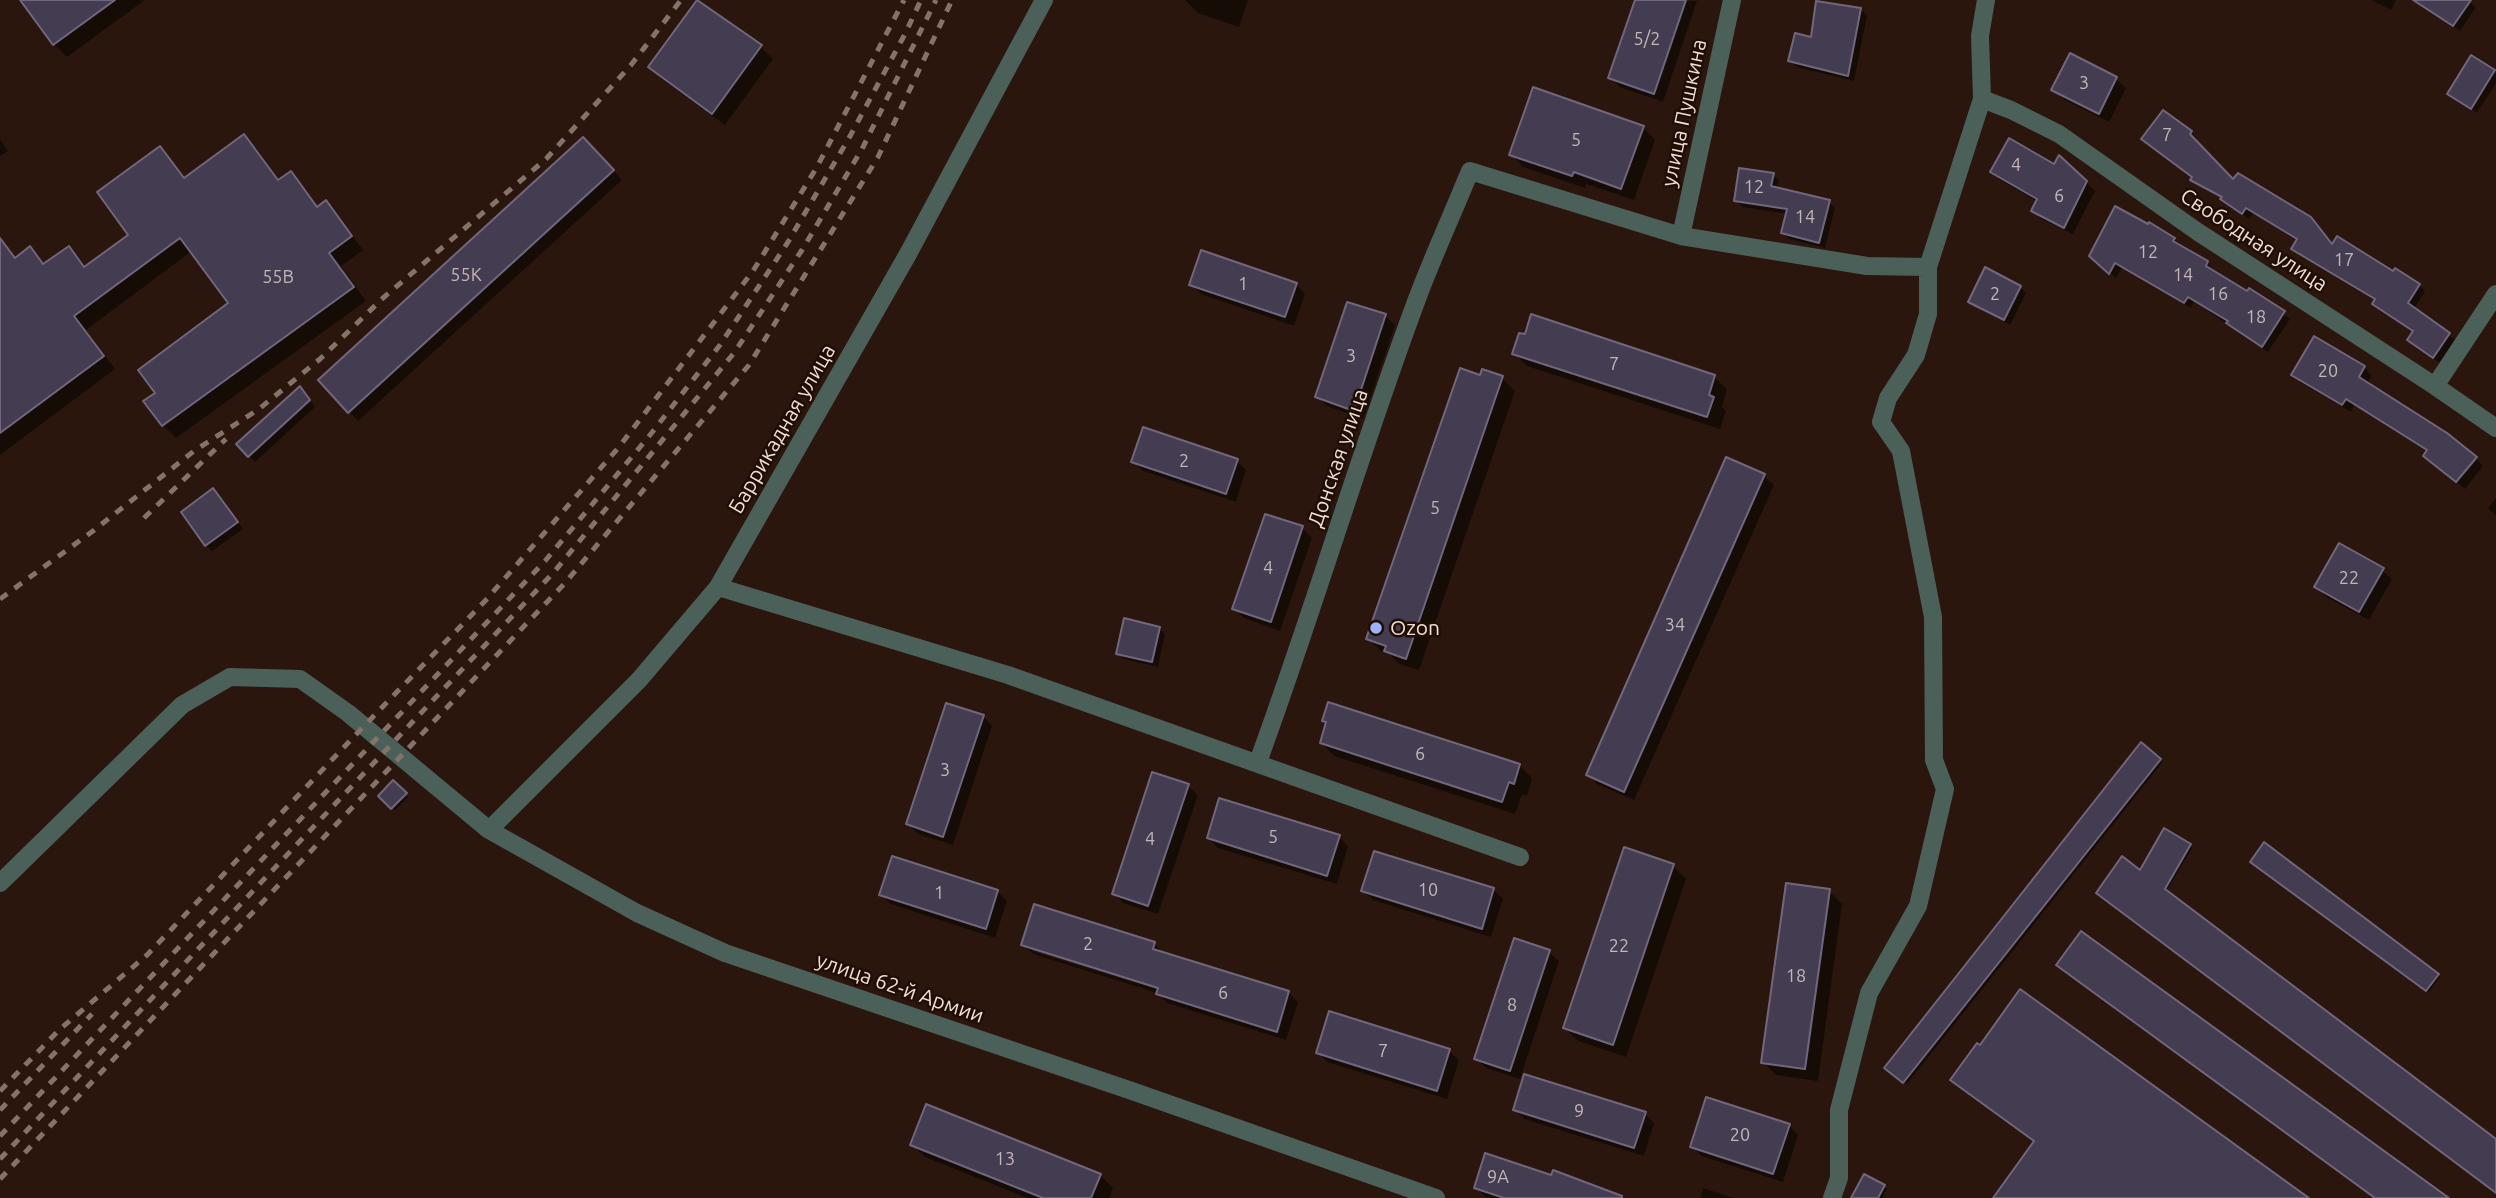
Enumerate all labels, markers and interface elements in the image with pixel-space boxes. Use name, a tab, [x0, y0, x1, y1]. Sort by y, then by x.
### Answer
house number: 5/2	[1634, 28, 1660, 50]
street label: улица Пушкина	[1656, 37, 1712, 189]
house number: 3	[2079, 72, 2089, 94]
house number: 7	[2162, 124, 2172, 146]
house number: 5	[1571, 129, 1581, 151]
house number: 4	[2011, 154, 2021, 176]
house number: 12	[1744, 176, 1764, 198]
street label: Свободная улица	[2176, 183, 2332, 297]
house number: 6	[2054, 185, 2064, 207]
house number: 14	[1795, 206, 1815, 228]
house number: 12	[2138, 241, 2158, 263]
house number: 17	[2334, 249, 2354, 271]
house number: 55К	[450, 264, 482, 286]
house number: 14	[2173, 264, 2193, 286]
house number: 55В	[262, 266, 294, 288]
house number: 1	[1238, 273, 1248, 295]
house number: 2	[1990, 283, 2000, 305]
house number: 16	[2208, 283, 2228, 305]
house number: 18	[2246, 306, 2266, 328]
street label: Баррикадная улица	[723, 340, 841, 518]
house number: 3	[1346, 345, 1356, 367]
house number: 7	[1609, 353, 1619, 375]
house number: 20	[2318, 360, 2338, 382]
street label: Донская улица	[1303, 386, 1373, 530]
house number: 2	[1179, 450, 1189, 472]
house number: 5	[1430, 497, 1440, 519]
house number: 4	[1263, 557, 1273, 579]
house number: 22	[2339, 567, 2359, 589]
house number: 34	[1665, 614, 1685, 636]
place label: Ozon	[1390, 615, 1440, 641]
marker: Ozon	[1368, 620, 1384, 636]
house number: 6	[1415, 743, 1425, 765]
house number: 3	[940, 759, 950, 781]
house number: 5	[1268, 826, 1278, 848]
house number: 4	[1145, 828, 1155, 850]
house number: 10	[1418, 879, 1438, 901]
house number: 1	[934, 882, 944, 904]
house number: 2	[1083, 933, 1093, 955]
house number: 22	[1609, 935, 1629, 957]
street label: улица 62-й Армии	[813, 948, 987, 1028]
house number: 18	[1786, 965, 1806, 987]
house number: 6	[1218, 982, 1228, 1004]
house number: 8	[1507, 994, 1517, 1016]
house number: 7	[1378, 1040, 1388, 1062]
house number: 9	[1574, 1100, 1584, 1122]
house number: 20	[1730, 1124, 1750, 1146]
house number: 13	[995, 1148, 1015, 1170]
house number: 9А	[1487, 1166, 1509, 1188]

